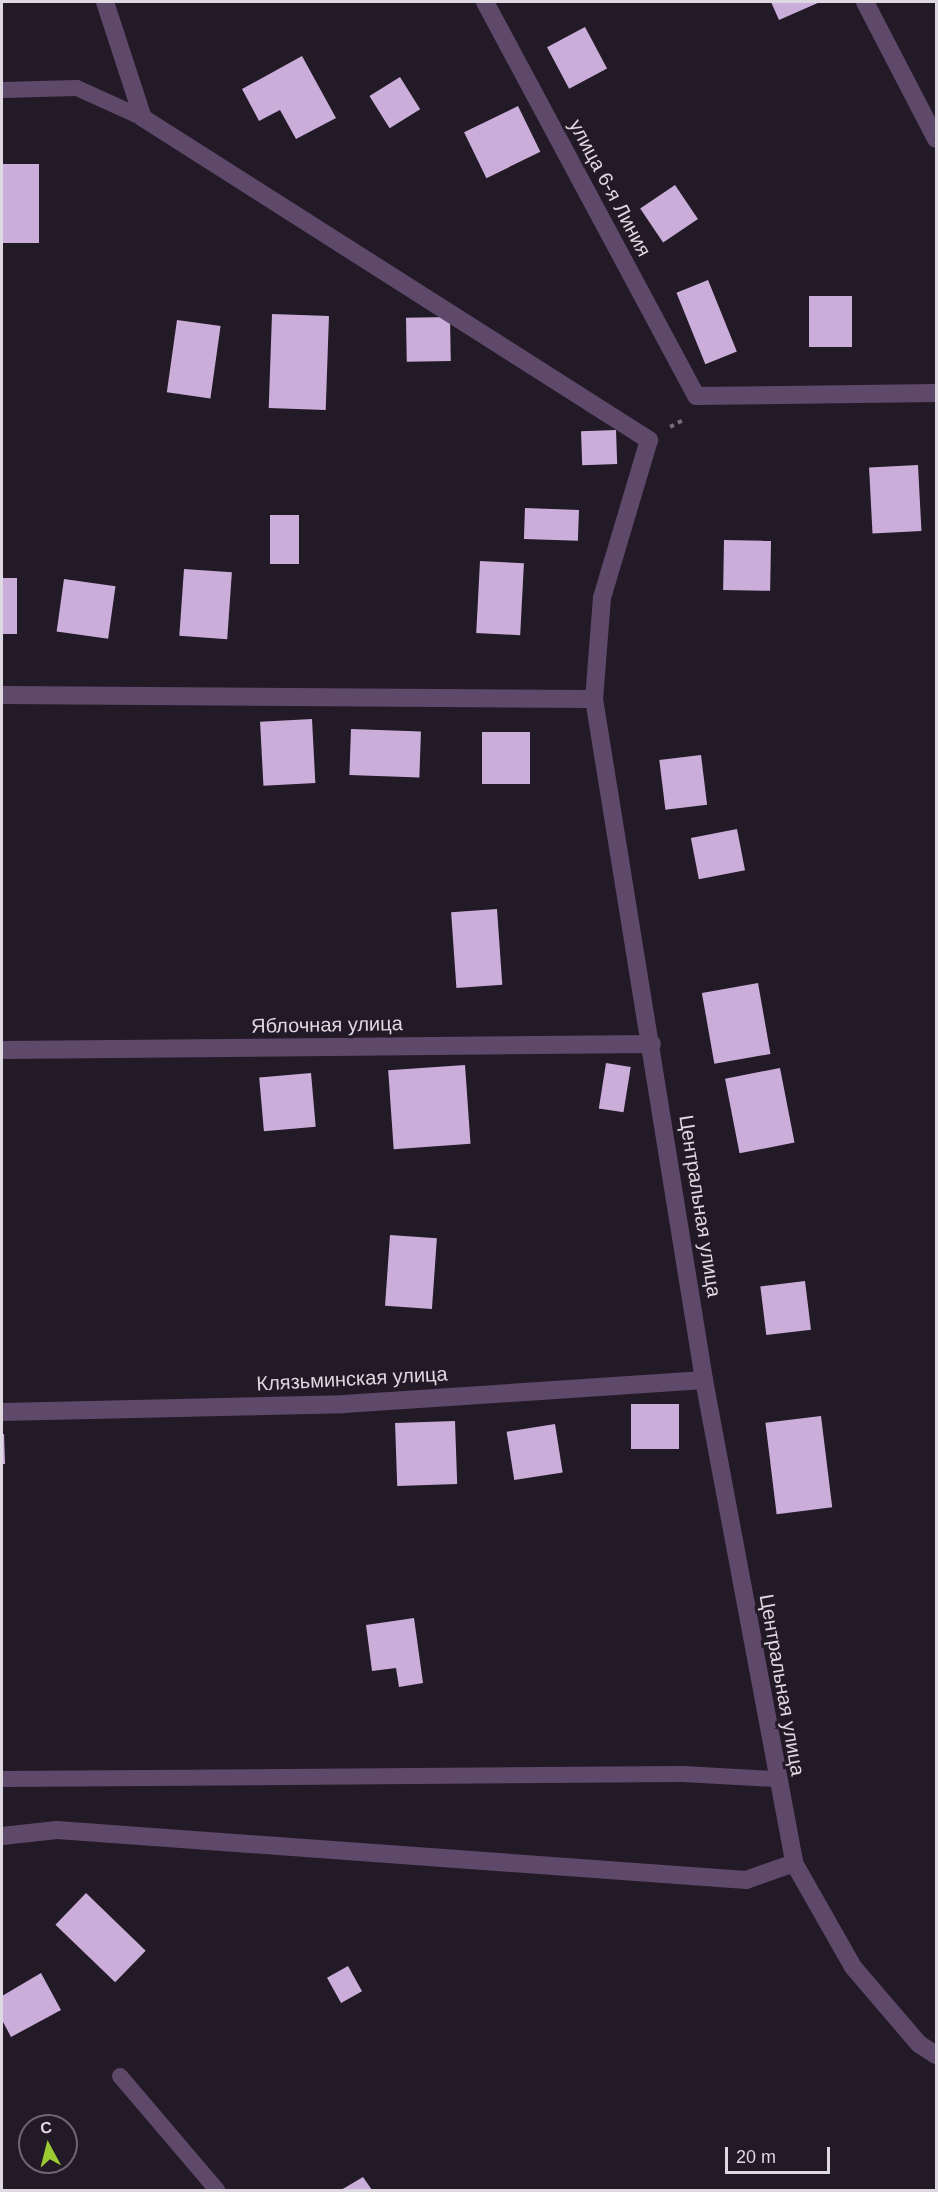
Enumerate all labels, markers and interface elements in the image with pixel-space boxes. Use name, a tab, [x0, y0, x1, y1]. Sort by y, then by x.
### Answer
street label: улица 6-я Линия	[564, 115, 656, 261]
street label: Яблочная улица	[251, 1012, 403, 1038]
street label: Центральная улица	[674, 1113, 726, 1299]
street label: Клязьминская улица	[256, 1362, 448, 1396]
street label: Центральная улица	[754, 1592, 810, 1778]
north arrow	[18, 2114, 78, 2174]
text: С	[39, 2118, 53, 2137]
scale bar	[728, 2135, 833, 2173]
text: 20 m	[736, 2147, 776, 2167]

